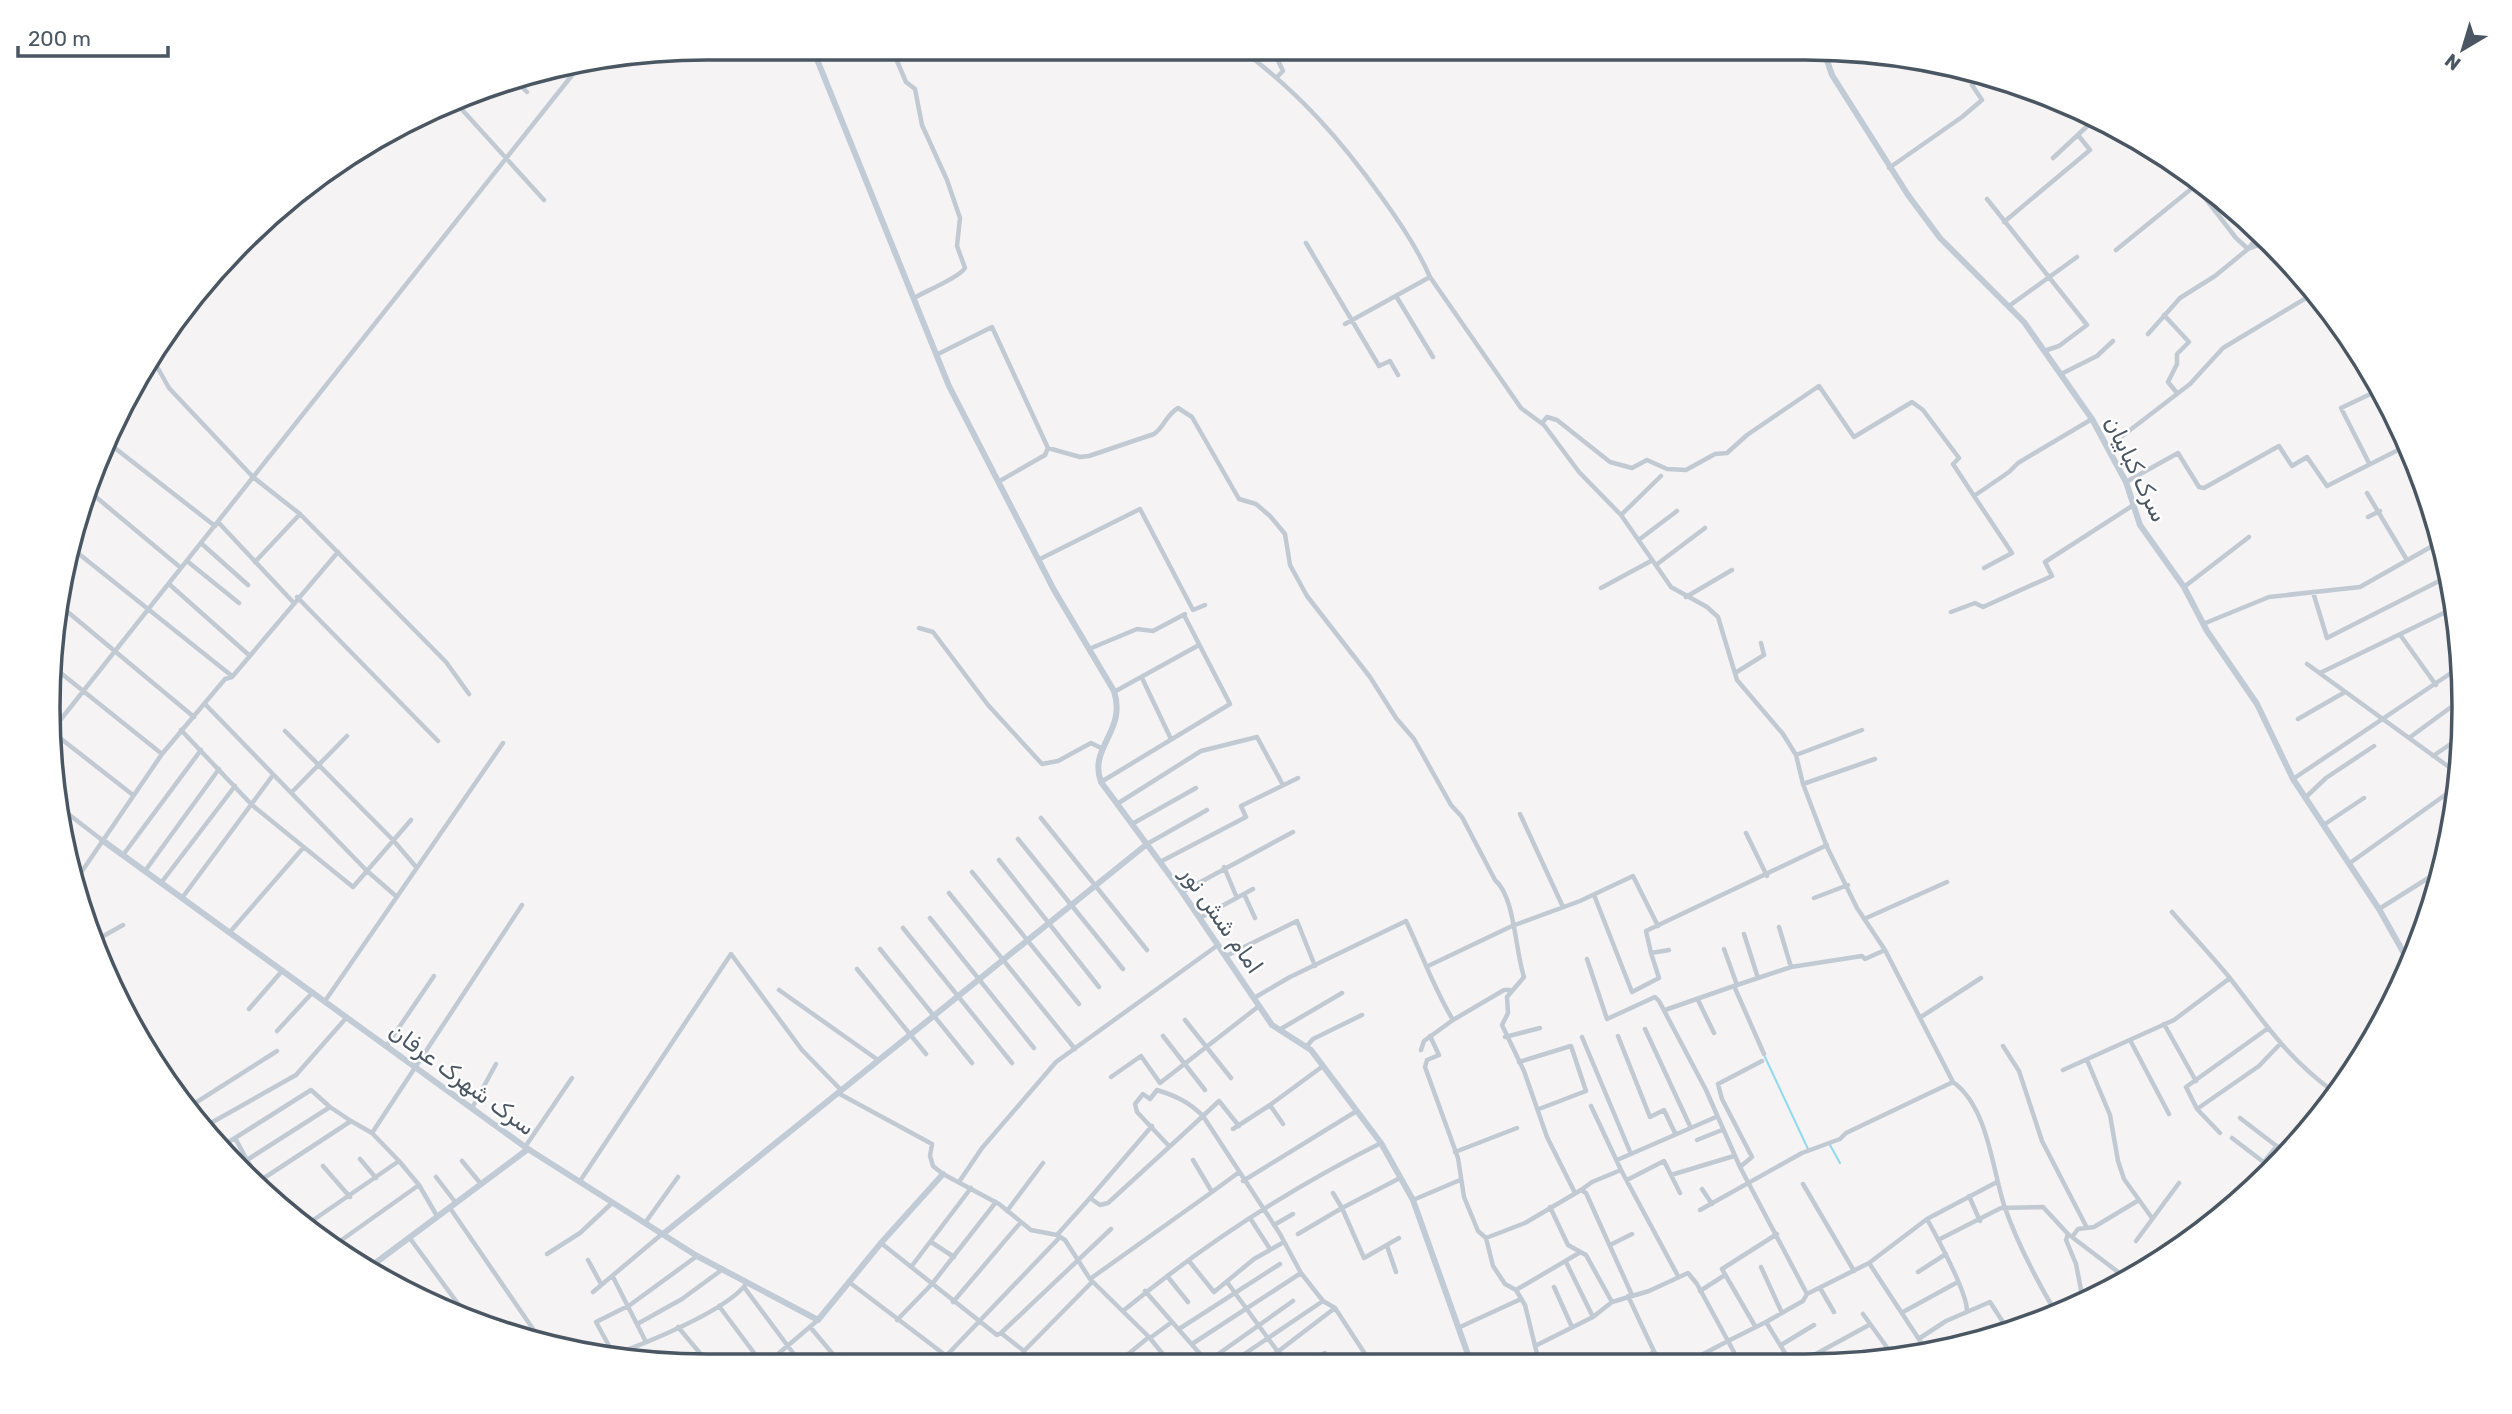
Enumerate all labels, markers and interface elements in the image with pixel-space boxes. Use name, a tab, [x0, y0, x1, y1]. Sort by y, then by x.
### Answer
scale bar	[18, 14, 168, 58]
north arrow	[2428, 14, 2498, 84]
text: 200 m	[28, 26, 91, 51]
text: N	[2440, 49, 2465, 75]
street label: سرک کبابیان	[2098, 411, 2174, 527]
street label: امام شش نور	[1173, 859, 1269, 979]
street label: سرک شهرک عرفان	[384, 1017, 540, 1141]

